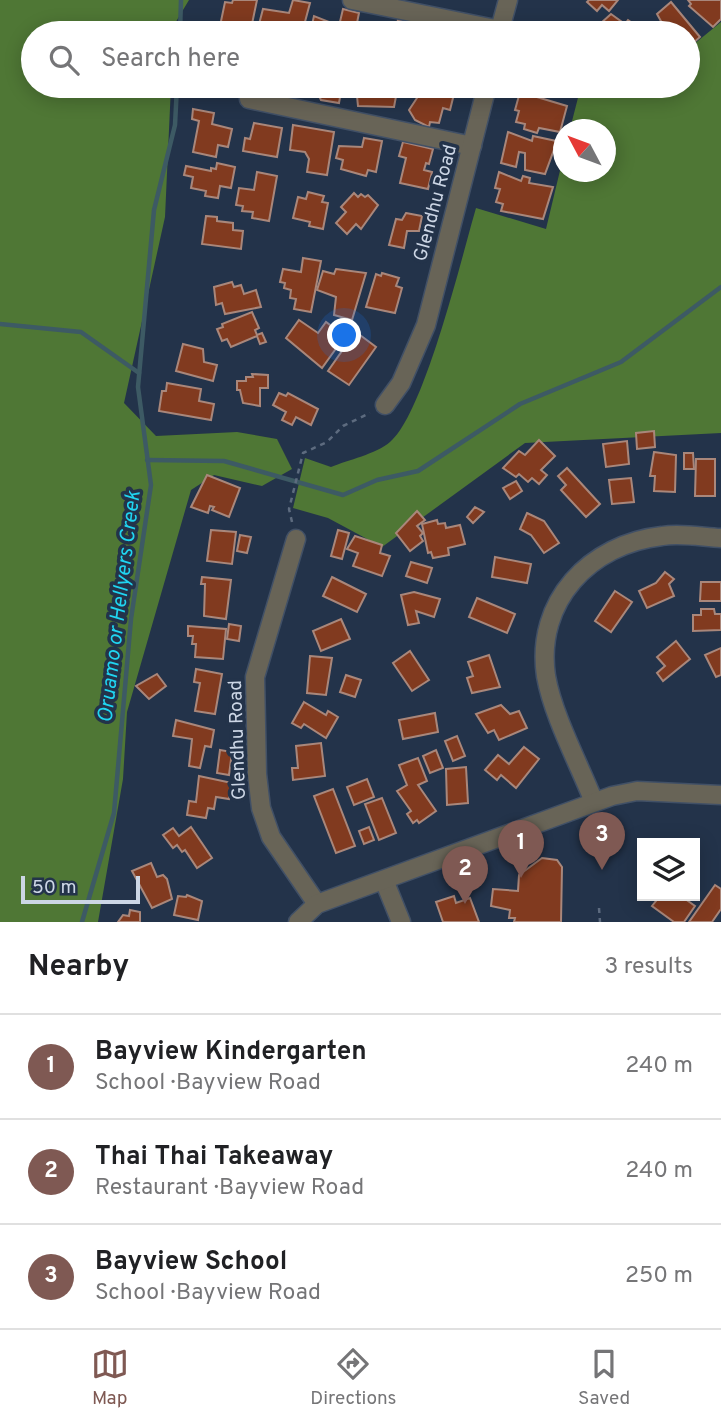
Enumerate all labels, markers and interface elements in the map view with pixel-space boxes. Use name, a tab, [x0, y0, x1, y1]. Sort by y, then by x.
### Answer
search box	[21, 21, 700, 98]
icon: search	[45, 41, 83, 79]
text: Search here	[101, 43, 240, 76]
north arrow	[553, 119, 616, 182]
street label: Glendhu Road	[409, 142, 463, 264]
your location	[327, 318, 361, 352]
water label: Oruamo or Hellyers Creek	[92, 489, 148, 725]
street label: Glendhu Road	[224, 680, 252, 800]
pin: 3	[579, 812, 625, 870]
pin: 1	[498, 820, 544, 878]
map controls	[637, 838, 700, 901]
button: layers	[637, 838, 700, 901]
pin: 2	[442, 846, 488, 904]
scale bar	[21, 873, 140, 905]
text: 50 m	[32, 876, 77, 900]
text: Nearby	[28, 949, 129, 986]
text: 3 results	[604, 953, 693, 982]
text: Bayview Kindergarten	[95, 1036, 367, 1069]
text: 1	[46, 1052, 56, 1081]
text: 240 m	[625, 1052, 693, 1081]
text: School · Bayview Road	[95, 1069, 321, 1098]
text: Thai Thai Takeaway	[95, 1141, 333, 1174]
text: 2	[44, 1157, 58, 1186]
text: 240 m	[625, 1157, 693, 1186]
text: Restaurant · Bayview Road	[95, 1174, 364, 1203]
text: Bayview School	[95, 1246, 287, 1279]
text: 3	[44, 1262, 58, 1291]
text: 250 m	[625, 1262, 693, 1291]
text: School · Bayview Road	[95, 1279, 321, 1308]
tab: Map	[91, 1345, 129, 1411]
tab: Directions	[310, 1345, 397, 1411]
tab: Saved	[578, 1345, 630, 1411]

